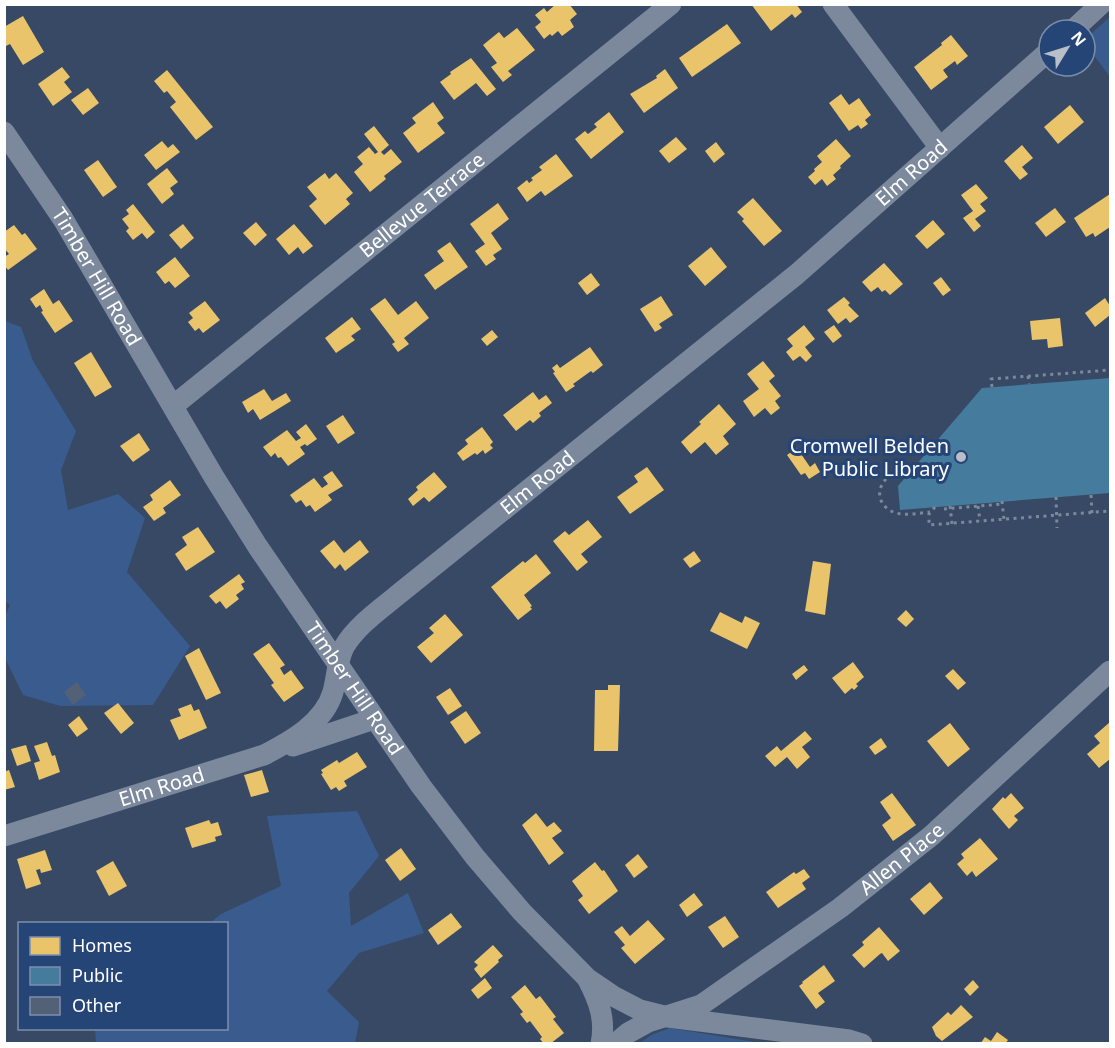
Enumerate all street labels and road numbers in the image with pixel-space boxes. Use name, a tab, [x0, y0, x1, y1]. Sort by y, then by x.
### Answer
street label: Elm Road	[869, 133, 953, 212]
street label: Bellevue Terrace	[353, 146, 490, 263]
street label: Timber Hill Road	[46, 202, 148, 350]
street label: Elm Road	[494, 444, 580, 521]
street label: Timber Hill Road	[300, 616, 410, 760]
street label: Elm Road	[115, 760, 208, 812]
street label: Allen Place	[853, 816, 950, 901]

